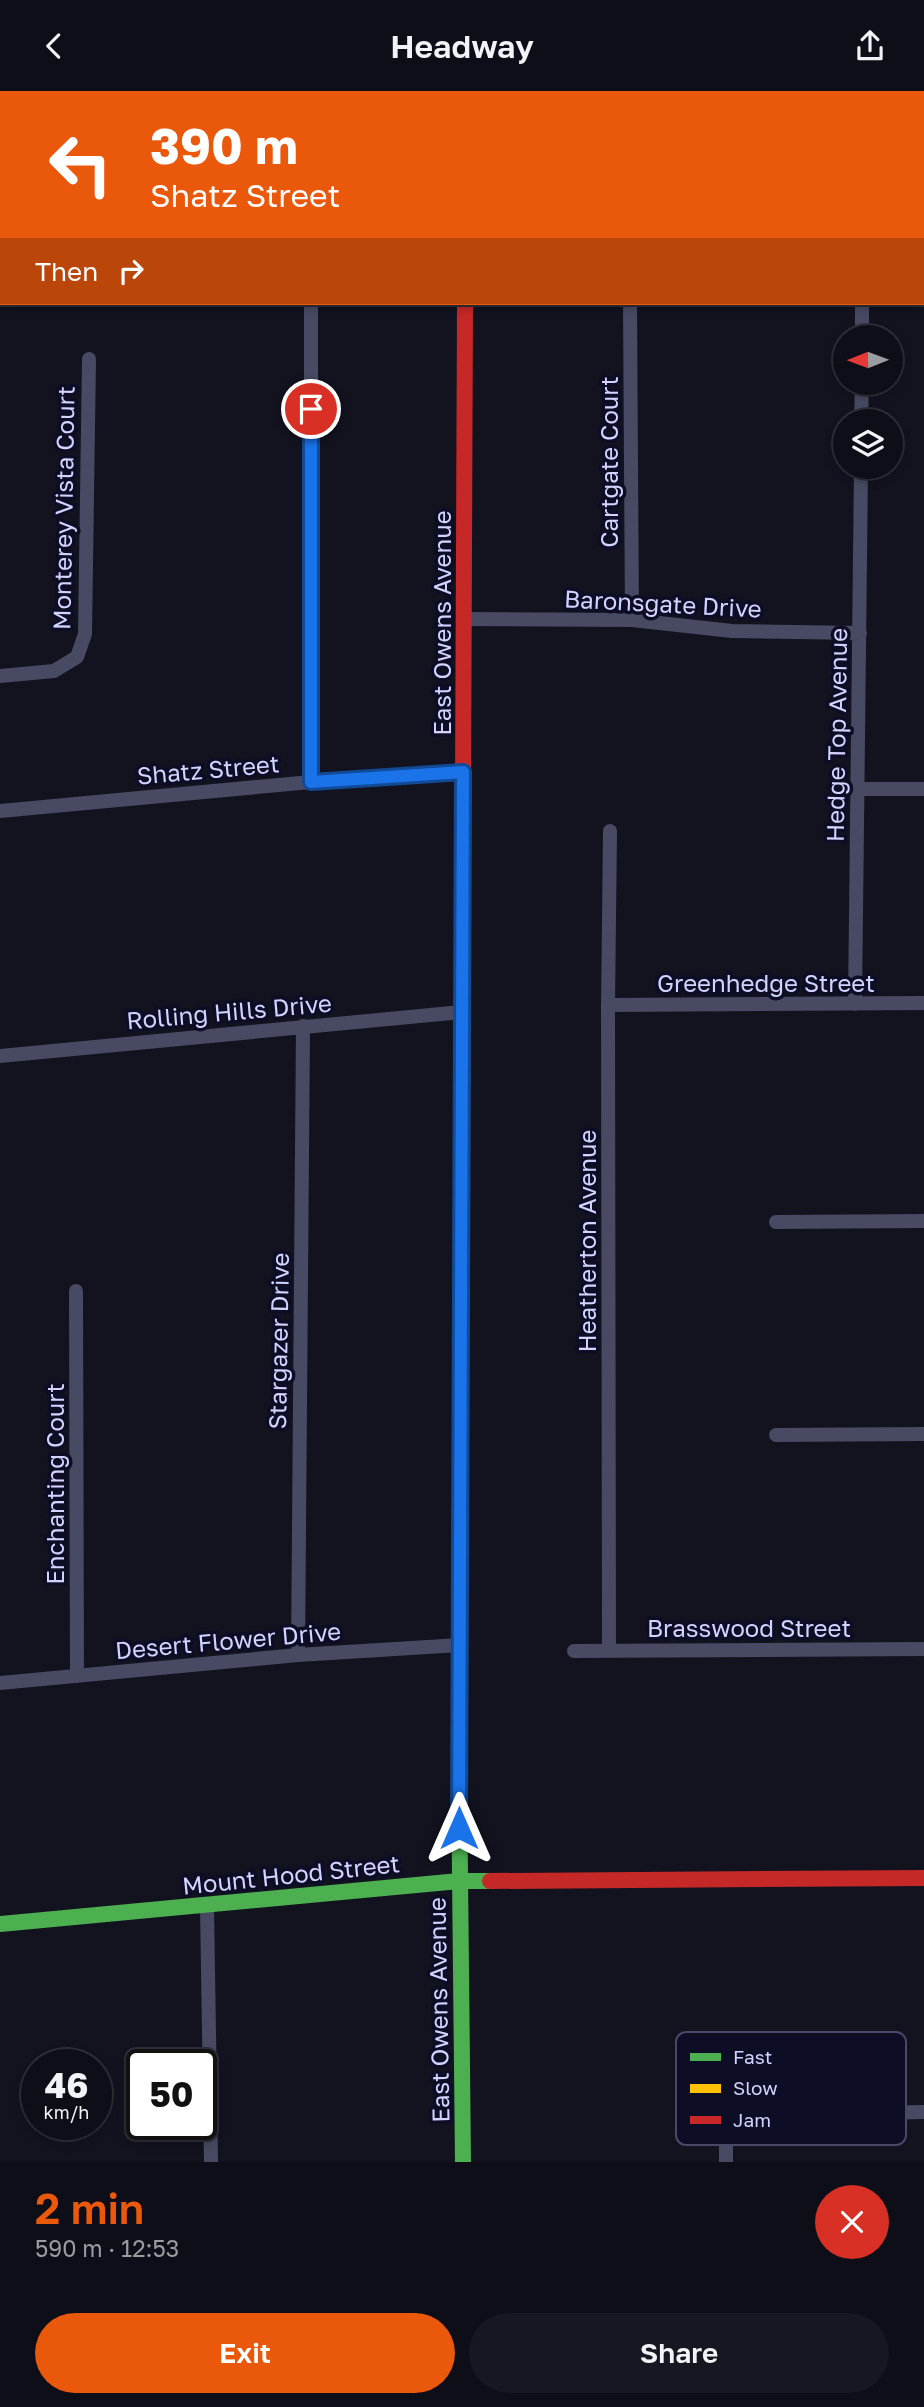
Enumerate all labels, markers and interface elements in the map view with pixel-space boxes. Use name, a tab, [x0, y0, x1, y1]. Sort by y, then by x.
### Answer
icon: back	[35, 27, 73, 65]
text: Headway	[390, 27, 534, 65]
icon: share	[851, 27, 889, 65]
text: 390 m	[150, 116, 298, 175]
icon: left	[35, 119, 126, 210]
text: Shatz Street	[150, 176, 340, 214]
icon: right	[112, 252, 150, 290]
text: Then	[35, 256, 98, 287]
north arrow	[833, 325, 903, 395]
map controls	[833, 325, 903, 479]
street label: Cartgate Court	[594, 376, 623, 548]
pin	[281, 379, 341, 439]
street label: Monterey Vista Court	[46, 386, 80, 630]
icon: arrive	[292, 390, 330, 428]
button: layers	[833, 409, 903, 479]
street label: East Owens Avenue	[427, 510, 456, 736]
street label: Baronsgate Drive	[564, 583, 762, 623]
street label: Hedge Top Avenue	[820, 628, 852, 842]
street label: Shatz Street	[136, 748, 280, 790]
street label: Greenhedge Street	[657, 968, 875, 997]
street label: Rolling Hills Drive	[125, 988, 333, 1034]
street label: Heatherton Avenue	[572, 1129, 601, 1353]
street label: Stargazer Drive	[262, 1253, 294, 1429]
street label: Enchanting Court	[40, 1383, 69, 1585]
street label: Brasswood Street	[647, 1613, 851, 1642]
street label: Desert Flower Drive	[114, 1616, 342, 1664]
position arrow	[422, 1791, 496, 1865]
street label: Mount Hood Street	[181, 1848, 401, 1900]
street label: East Owens Avenue	[422, 1897, 454, 2123]
legend	[676, 2032, 906, 2145]
text: Fast	[733, 2045, 772, 2068]
speed limit sign: 50	[126, 2049, 217, 2140]
text: 46	[44, 2064, 89, 2106]
text: Slow	[733, 2076, 778, 2099]
text: km/h	[44, 2101, 89, 2123]
text: Jam	[733, 2108, 771, 2131]
text: 2 min	[35, 2183, 144, 2233]
button: close	[815, 2185, 889, 2259]
text: 590 m · 12:53	[35, 2234, 179, 2262]
button: Exit	[35, 2313, 455, 2393]
button: Share	[469, 2313, 889, 2393]

